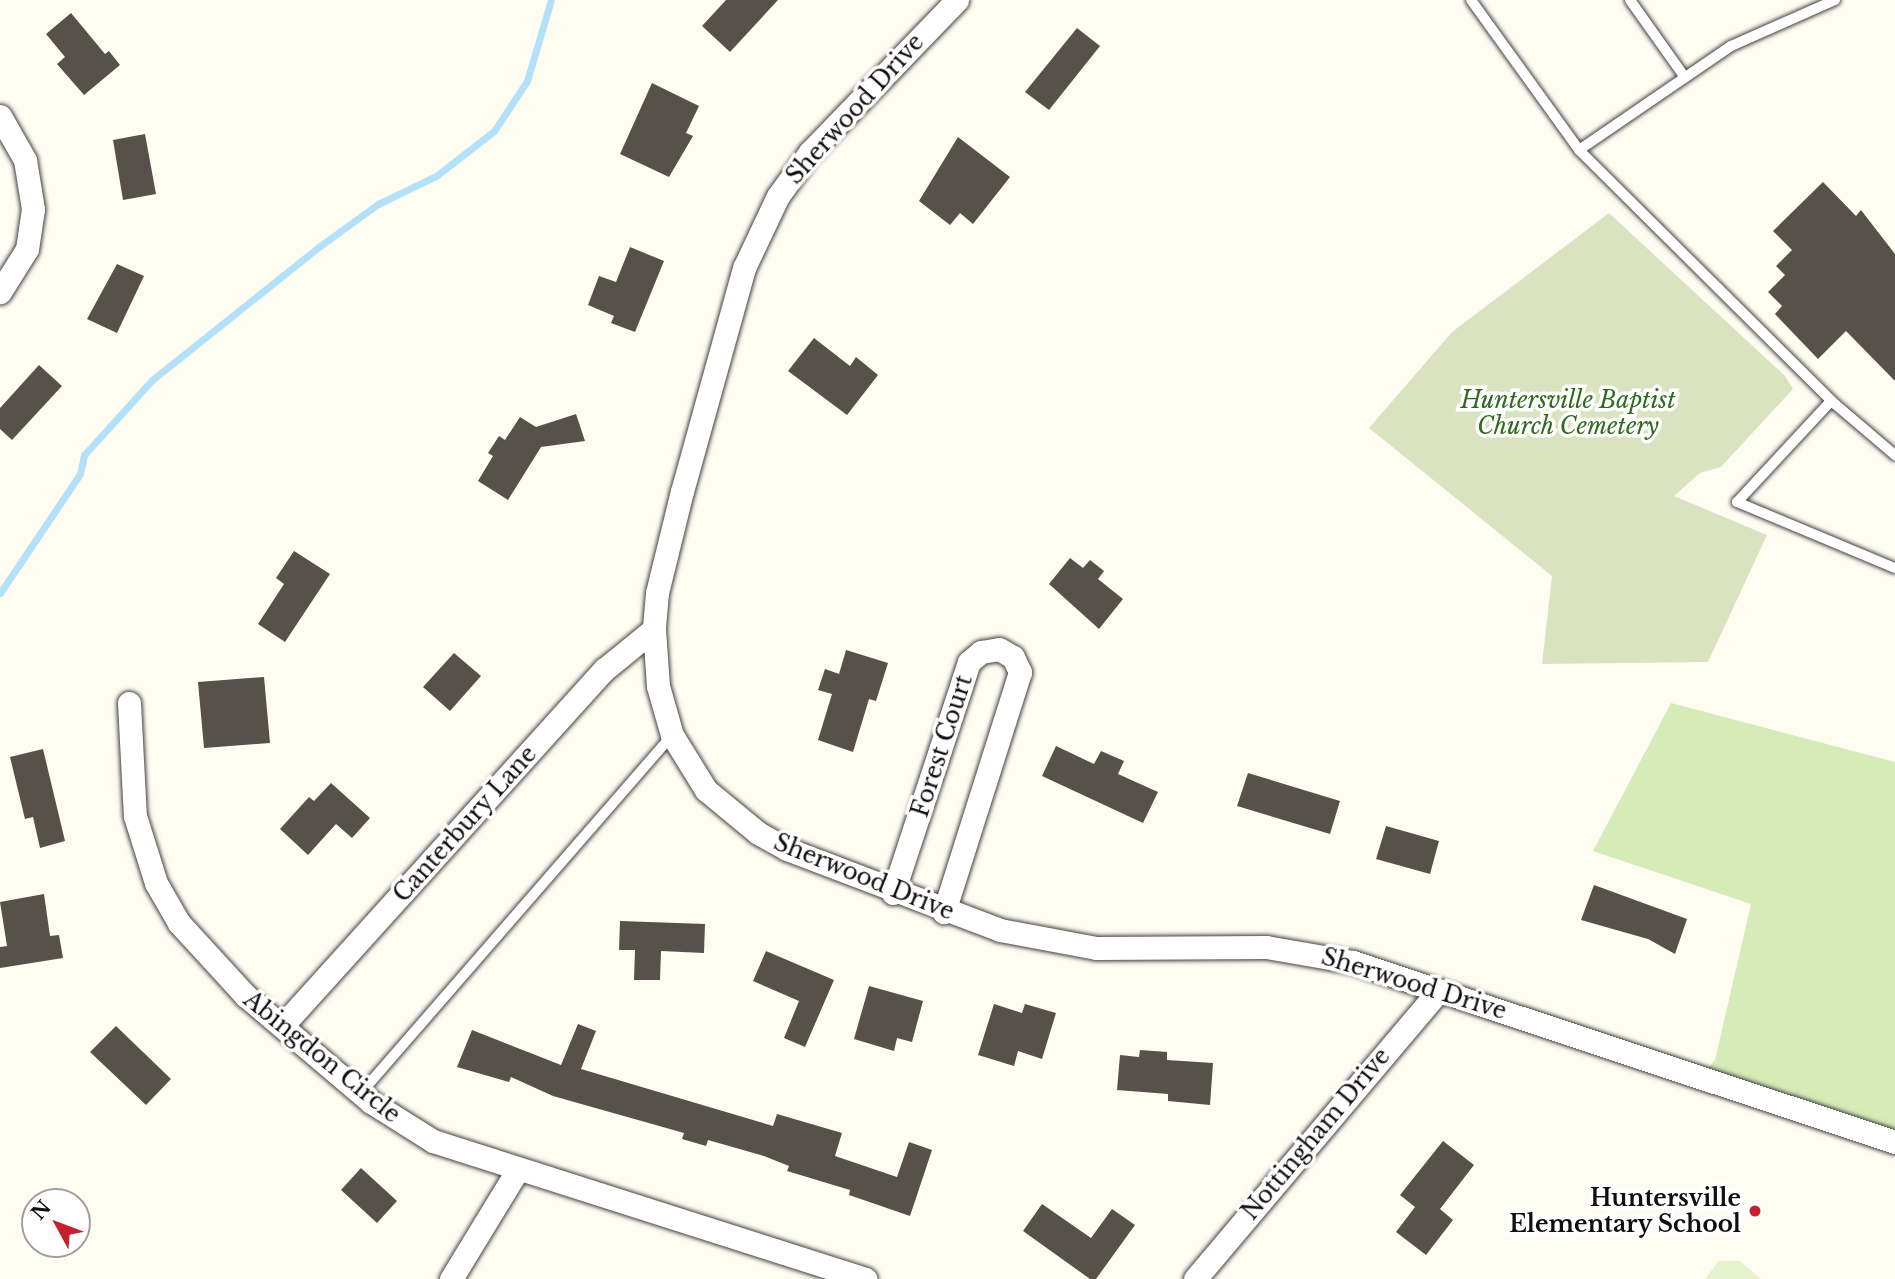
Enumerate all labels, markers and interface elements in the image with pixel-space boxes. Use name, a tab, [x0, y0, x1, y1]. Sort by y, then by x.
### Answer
street label: Sherwood Drive	[781, 28, 929, 190]
park label: Huntersville Baptist Church Cemetery	[1460, 386, 1676, 440]
street label: Forest Court	[906, 671, 978, 821]
street label: Canterbury Lane	[387, 740, 543, 908]
street label: Sherwood Drive	[770, 828, 958, 926]
street label: Sherwood Drive	[1318, 943, 1510, 1025]
street label: Abingdon Circle	[238, 985, 406, 1129]
street label: Nottingham Drive	[1236, 1043, 1396, 1225]
place label: Huntersville Elementary School	[1509, 1184, 1741, 1238]
north arrow	[21, 1188, 91, 1258]
text: N	[27, 1196, 56, 1224]
marker: Huntersville Elementary School	[1747, 1203, 1763, 1219]

